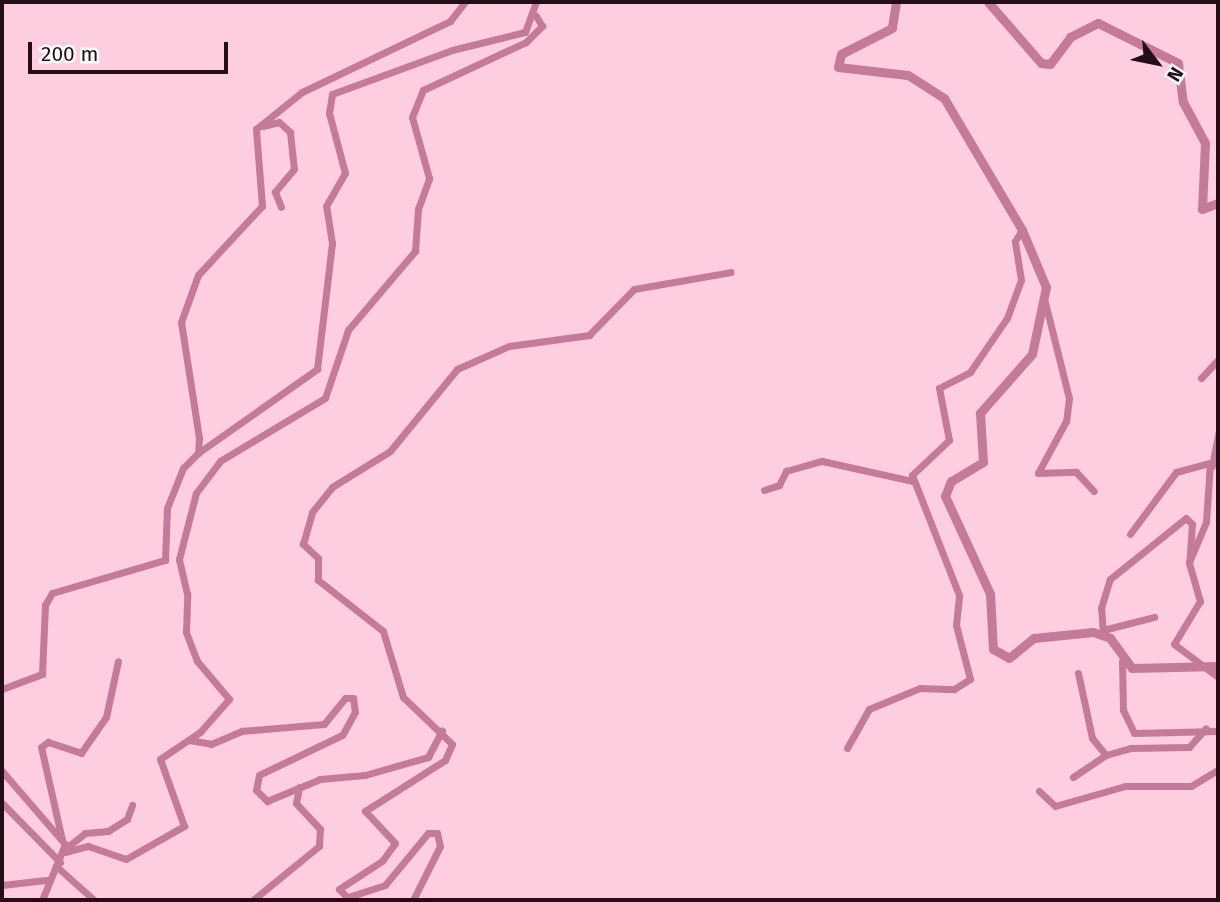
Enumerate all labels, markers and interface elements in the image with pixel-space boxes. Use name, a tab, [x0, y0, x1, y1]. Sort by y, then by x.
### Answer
scale bar	[32, 28, 231, 72]
north arrow	[1122, 28, 1192, 98]
text: 200 m	[41, 41, 98, 67]
text: N	[1162, 63, 1188, 86]

